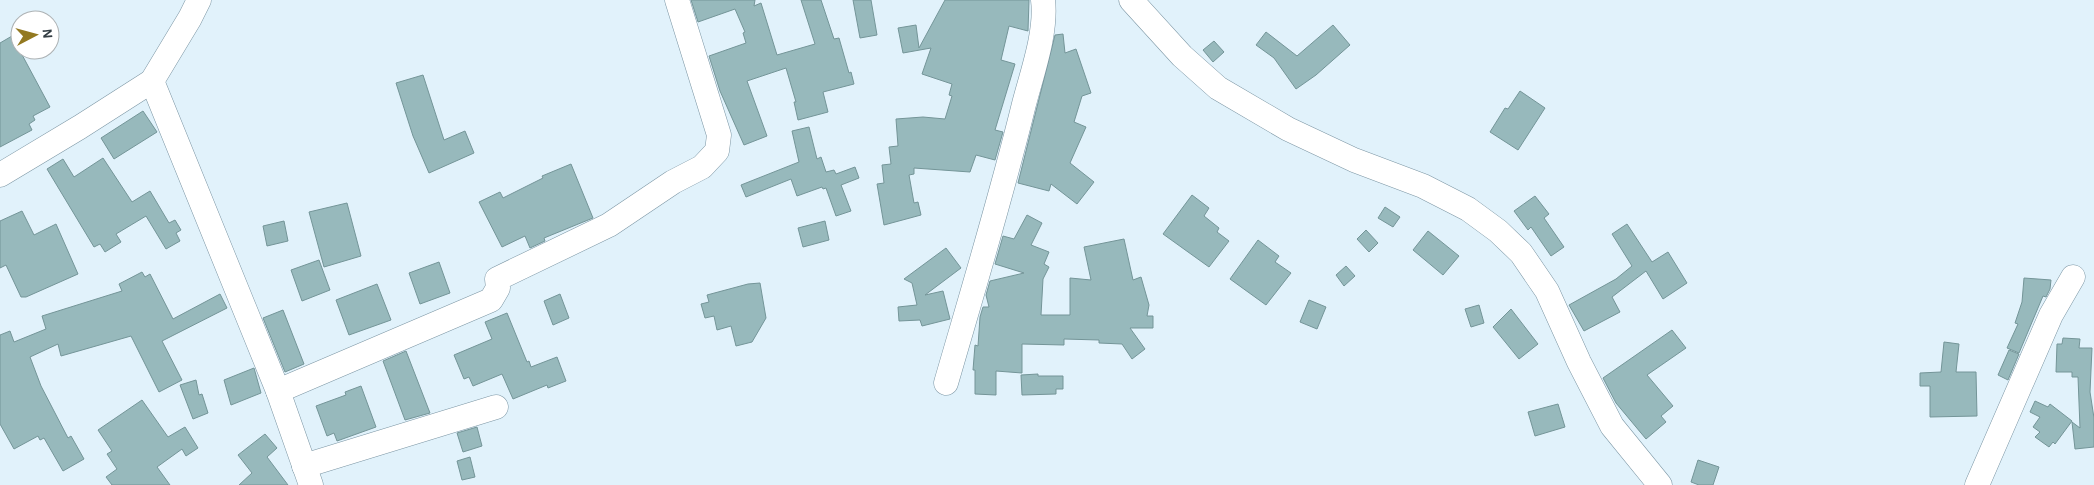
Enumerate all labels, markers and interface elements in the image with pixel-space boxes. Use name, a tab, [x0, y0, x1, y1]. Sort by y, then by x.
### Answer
north arrow	[10, 10, 60, 60]
text: N	[39, 28, 54, 39]

